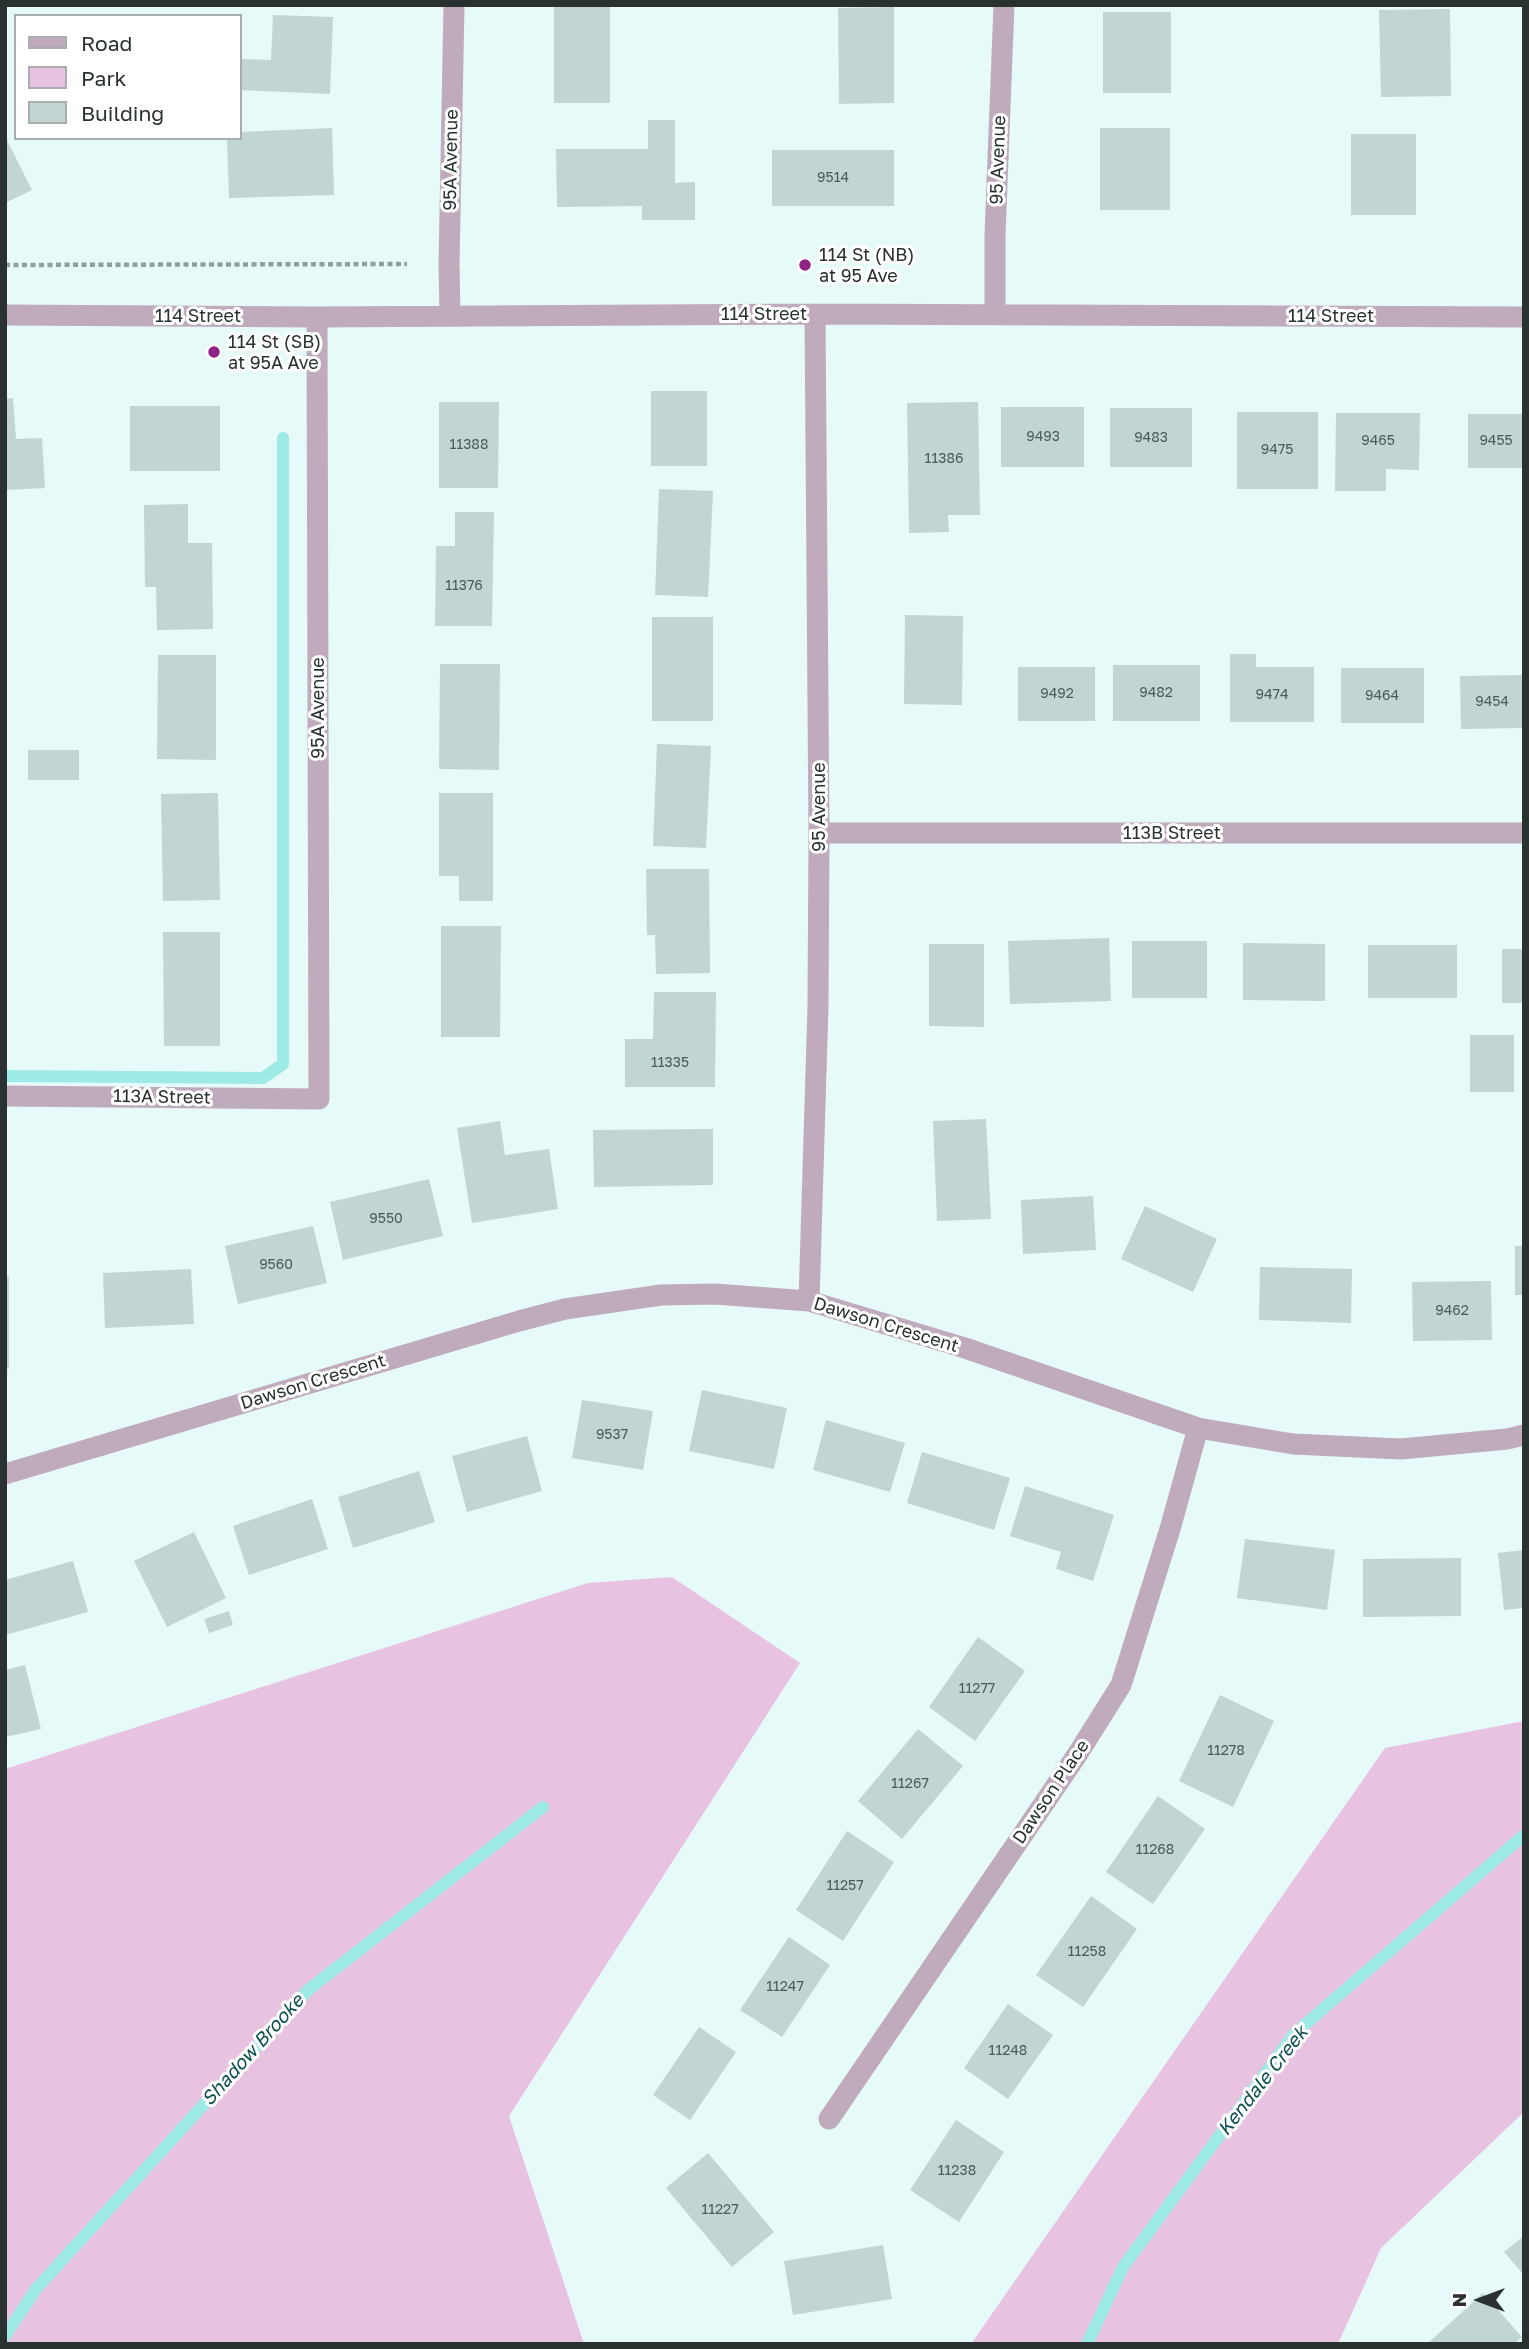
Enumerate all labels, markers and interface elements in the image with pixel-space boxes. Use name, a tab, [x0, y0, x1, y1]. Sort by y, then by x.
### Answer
legend	[14, 14, 242, 140]
text: Road	[81, 30, 132, 56]
text: Park	[81, 65, 126, 91]
text: Building	[81, 100, 164, 126]
street label: 95A Avenue	[439, 109, 463, 211]
street label: 95 Avenue	[986, 115, 1010, 205]
house number: 9514	[817, 170, 849, 186]
place label: 114 St (NB) at 95 Ave	[819, 244, 914, 286]
marker: 114 St (NB) at 95 Ave	[797, 257, 813, 273]
street label: 114 Street	[721, 303, 807, 325]
street label: 114 Street	[155, 305, 241, 327]
street label: 114 Street	[1288, 305, 1374, 327]
place label: 114 St (SB) at 95A Ave	[228, 331, 321, 374]
marker: 114 St (SB) at 95A Ave	[206, 344, 222, 360]
house number: 9493	[1026, 429, 1060, 445]
house number: 9483	[1134, 430, 1168, 446]
house number: 9465	[1361, 433, 1395, 449]
house number: 9455	[1479, 433, 1513, 449]
house number: 11388	[450, 437, 488, 453]
house number: 9475	[1261, 442, 1293, 458]
house number: 11386	[925, 451, 963, 467]
house number: 11376	[445, 578, 483, 594]
street label: 95A Avenue	[307, 657, 329, 759]
house number: 9482	[1139, 685, 1173, 701]
house number: 9492	[1040, 686, 1074, 702]
house number: 9474	[1256, 687, 1288, 703]
house number: 9464	[1365, 688, 1399, 704]
house number: 9454	[1475, 694, 1509, 710]
street label: 95 Avenue	[808, 762, 830, 852]
street label: 113B Street	[1123, 822, 1221, 844]
house number: 11335	[651, 1055, 689, 1071]
street label: 113A Street	[113, 1085, 211, 1109]
house number: 9550	[369, 1211, 403, 1227]
house number: 9560	[259, 1257, 293, 1273]
street label: Dawson Crescent	[811, 1293, 961, 1357]
house number: 9462	[1435, 1303, 1469, 1319]
street label: Dawson Crescent	[238, 1350, 388, 1414]
house number: 9537	[596, 1427, 628, 1443]
house number: 11277	[959, 1681, 995, 1697]
street label: Dawson Place	[1008, 1736, 1094, 1848]
house number: 11278	[1207, 1743, 1245, 1759]
house number: 11267	[891, 1776, 929, 1792]
house number: 11268	[1136, 1842, 1174, 1858]
house number: 11257	[826, 1878, 864, 1894]
house number: 11258	[1068, 1944, 1106, 1960]
house number: 11247	[766, 1979, 804, 1995]
water label: Shadow Brooke	[197, 1990, 309, 2110]
water label: Kendale Creek	[1213, 2022, 1313, 2140]
house number: 11248	[989, 2043, 1027, 2059]
house number: 11238	[938, 2163, 976, 2179]
house number: 11227	[701, 2202, 739, 2218]
north arrow	[1445, 2265, 1515, 2335]
text: N	[1447, 2293, 1470, 2307]

